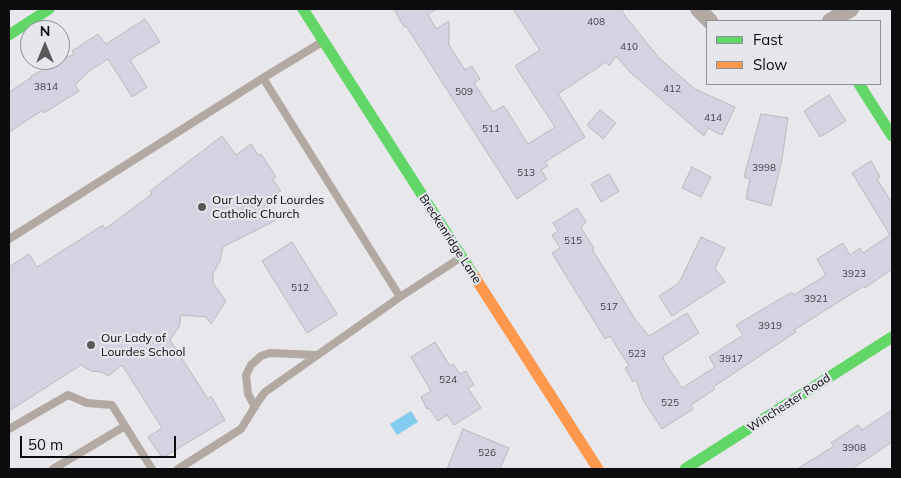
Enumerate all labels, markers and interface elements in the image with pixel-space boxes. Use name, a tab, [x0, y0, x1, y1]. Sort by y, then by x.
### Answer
house number: 408	[587, 16, 605, 28]
north arrow	[20, 20, 70, 70]
legend	[706, 20, 881, 85]
text: N	[40, 22, 50, 40]
text: Fast	[753, 30, 783, 49]
house number: 410	[620, 41, 638, 53]
text: Slow	[753, 55, 787, 74]
house number: 3814	[34, 81, 58, 93]
house number: 412	[663, 83, 681, 95]
house number: 509	[455, 86, 473, 98]
house number: 414	[704, 112, 722, 124]
house number: 511	[482, 123, 500, 135]
house number: 3998	[752, 162, 776, 174]
house number: 513	[517, 167, 535, 179]
street label: Breckenridge Lane	[416, 192, 484, 286]
place label: Our Lady of Lourdes Catholic Church	[212, 193, 324, 221]
marker: Our Lady of Lourdes Catholic Church	[196, 201, 208, 213]
house number: 515	[564, 235, 582, 247]
house number: 3923	[842, 268, 866, 280]
house number: 512	[291, 282, 309, 294]
house number: 3921	[804, 293, 828, 305]
house number: 517	[600, 301, 618, 313]
house number: 3919	[758, 320, 782, 332]
place label: Our Lady of Lourdes School	[101, 331, 185, 359]
marker: Our Lady of Lourdes School	[85, 339, 97, 351]
house number: 523	[628, 348, 646, 360]
house number: 3917	[719, 353, 743, 365]
street label: Winchester Road	[745, 371, 833, 435]
house number: 524	[439, 374, 457, 386]
house number: 525	[661, 397, 679, 409]
scale bar	[22, 426, 179, 458]
text: 50 m	[28, 435, 63, 454]
house number: 3908	[842, 442, 866, 454]
house number: 526	[478, 447, 496, 459]

